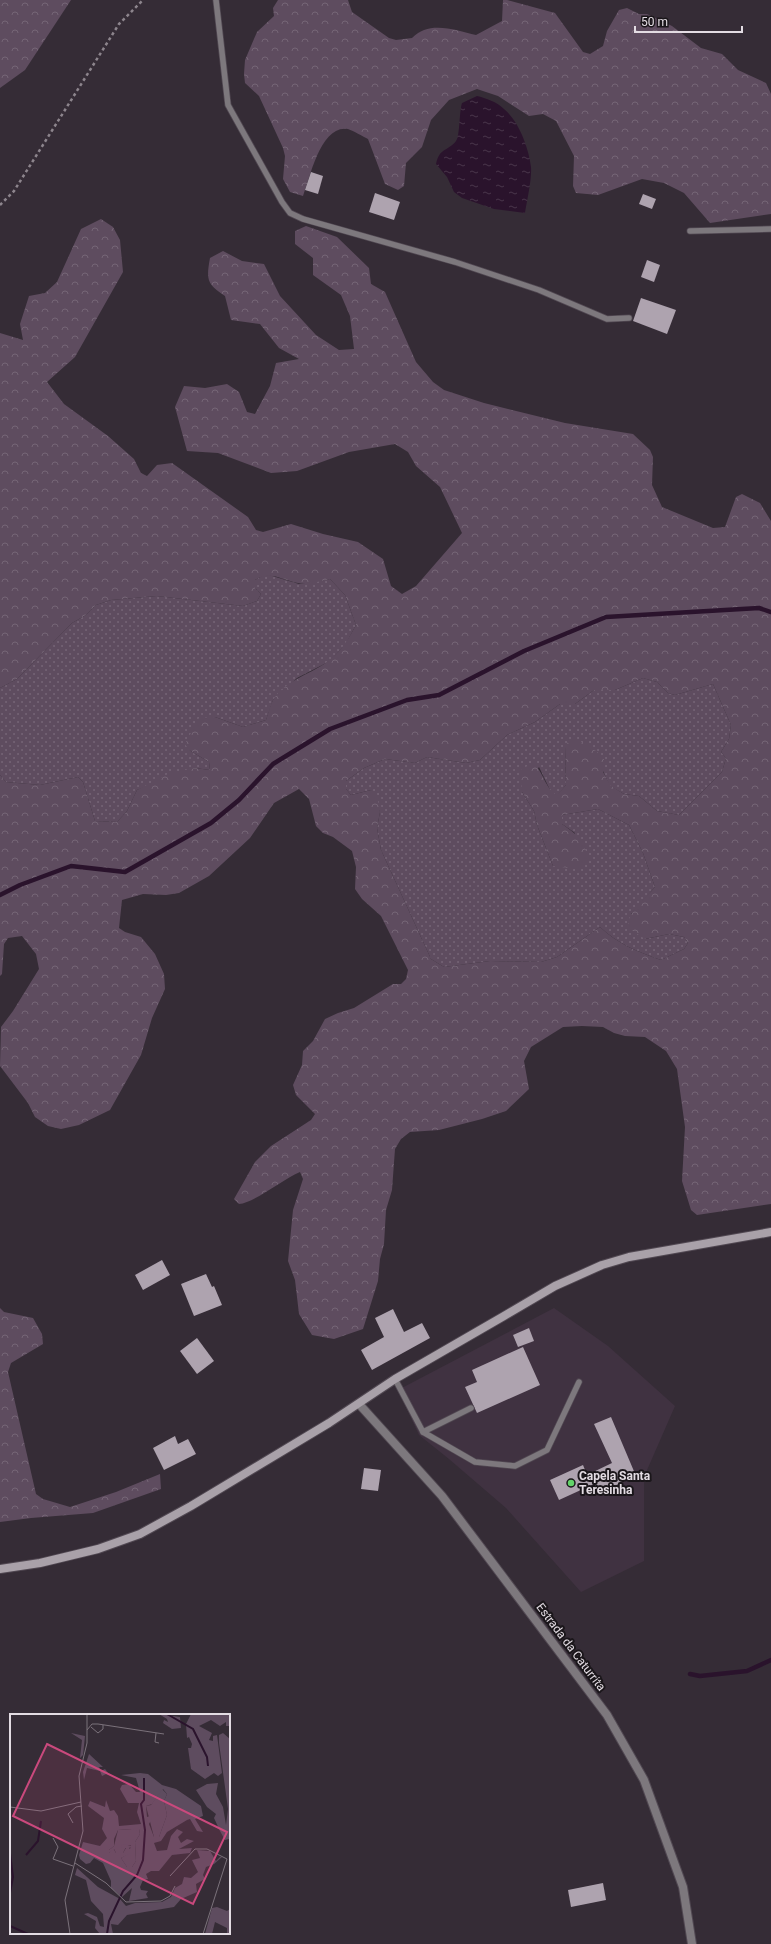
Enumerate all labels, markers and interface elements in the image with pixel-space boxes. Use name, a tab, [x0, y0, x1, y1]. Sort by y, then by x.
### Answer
scale bar	[635, 8, 742, 34]
text: 50 m	[641, 15, 668, 29]
place label: Capela Santa Teresinha	[579, 1469, 651, 1497]
marker: Capela Santa Teresinha	[566, 1478, 576, 1488]
street label: Estrada da Caturrita	[533, 1600, 609, 1694]
inset map	[10, 1714, 230, 1934]

